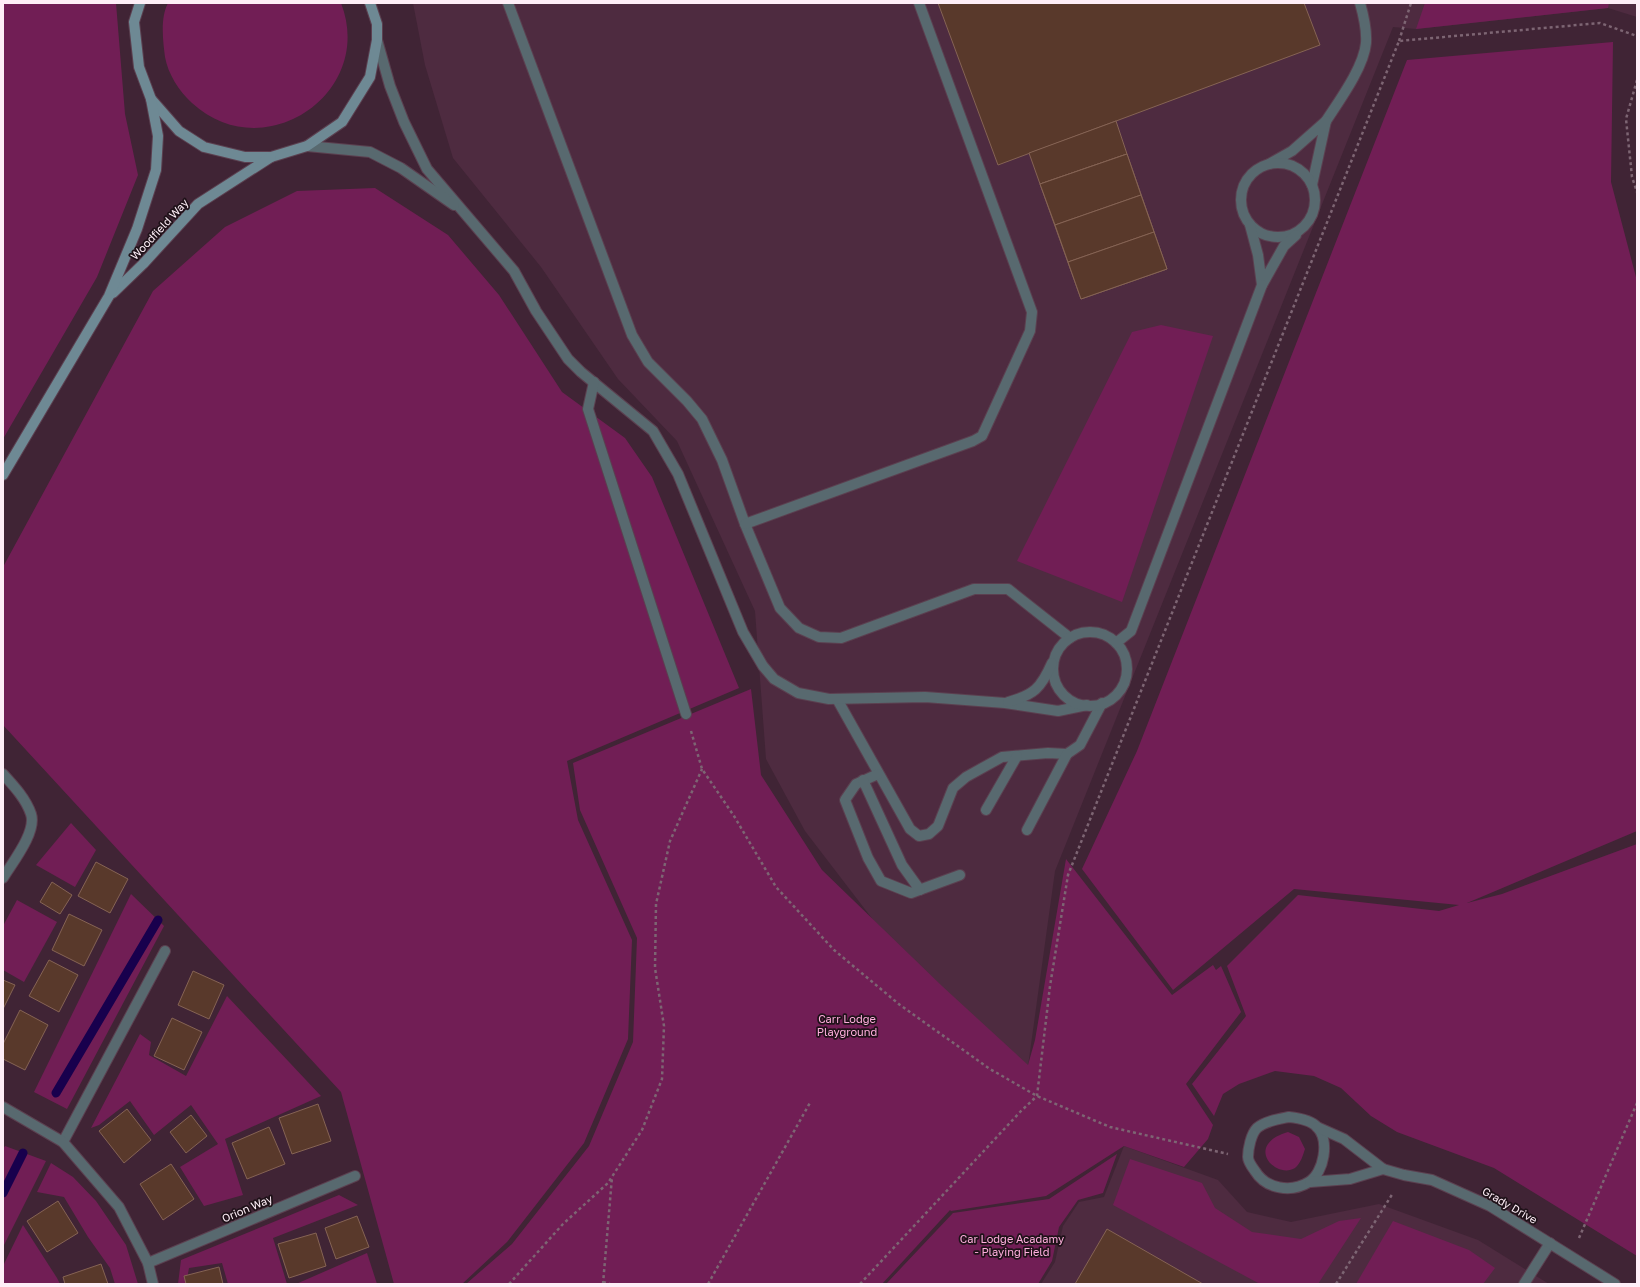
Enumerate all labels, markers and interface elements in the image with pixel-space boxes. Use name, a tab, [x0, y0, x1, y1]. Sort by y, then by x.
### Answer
street label: Woodfield Way	[127, 196, 191, 262]
park label: Carr Lodge Playground	[817, 1012, 877, 1038]
street label: Grady Drive	[1480, 1184, 1540, 1226]
street label: Orion Way	[220, 1192, 274, 1224]
park label: Car Lodge Acadamy - Playing Field	[960, 1232, 1064, 1258]

